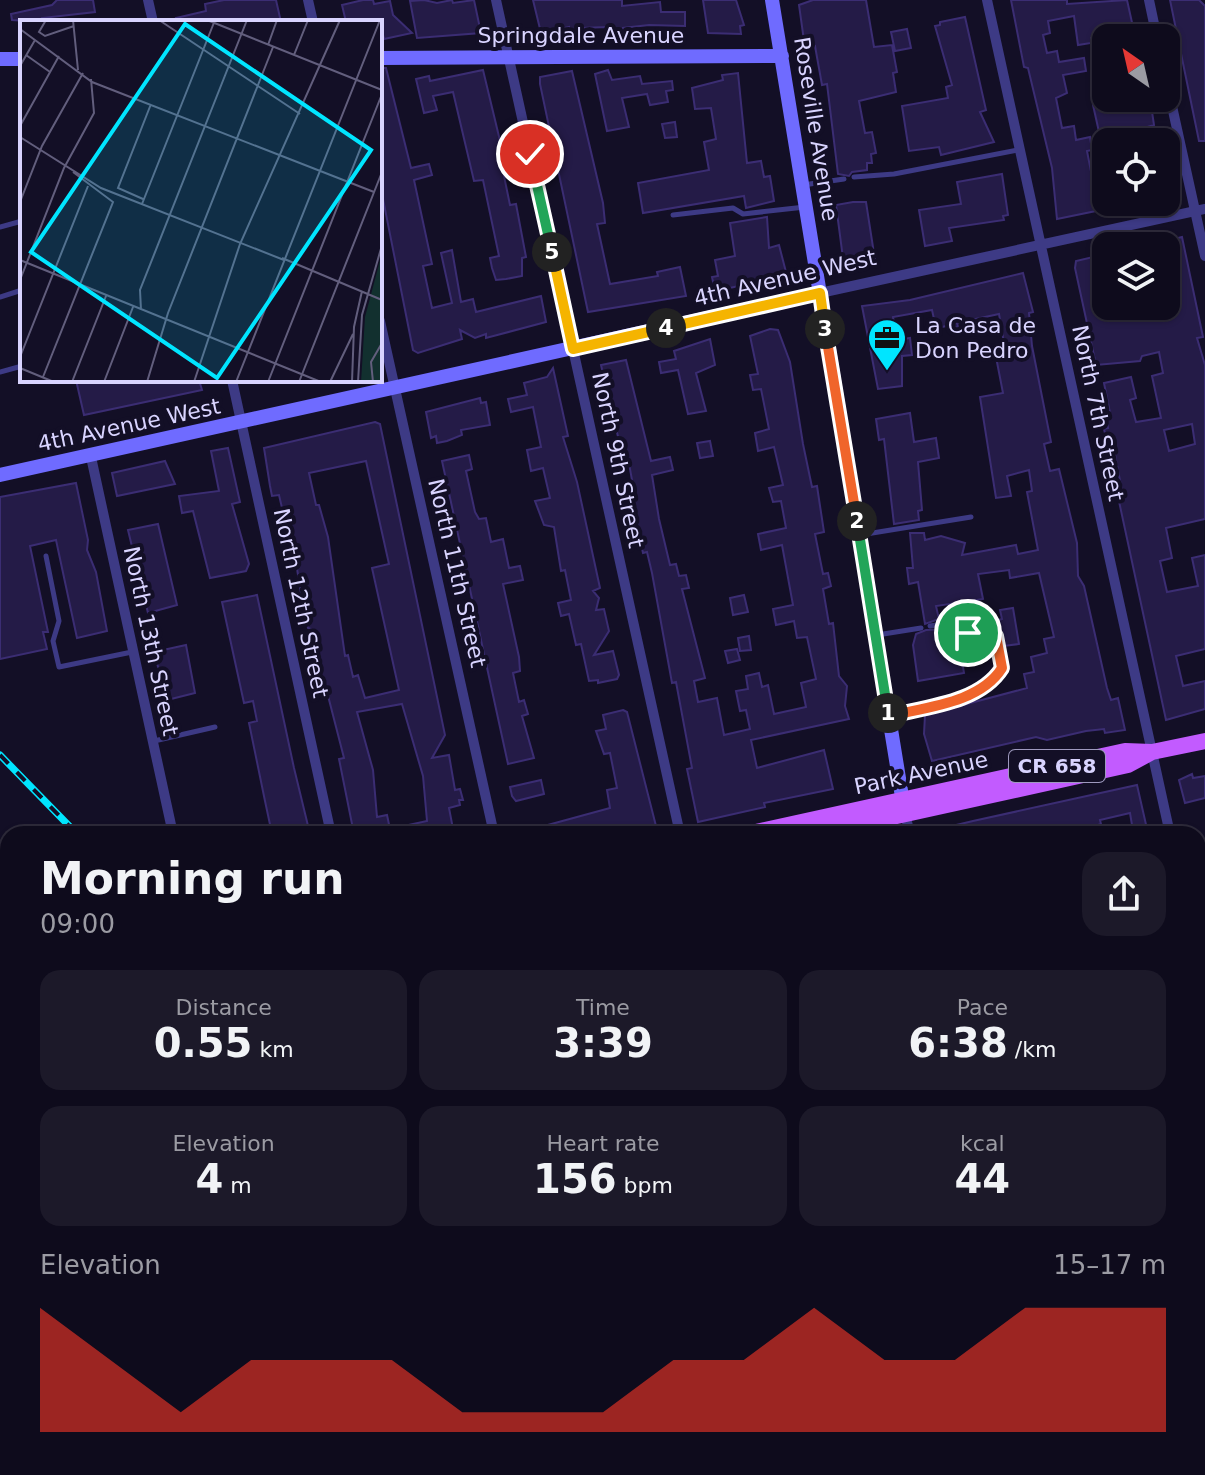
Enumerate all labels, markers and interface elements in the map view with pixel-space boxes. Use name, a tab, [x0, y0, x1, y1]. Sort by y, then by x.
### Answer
inset map	[20, 20, 382, 382]
street label: Springdale Avenue	[478, 23, 684, 48]
north arrow	[1092, 24, 1180, 112]
map controls	[1092, 24, 1180, 320]
street label: Roseville Avenue	[789, 35, 843, 223]
pin	[496, 120, 564, 188]
button: locate	[1092, 128, 1180, 216]
icon: check	[508, 132, 552, 176]
pin: 5	[532, 232, 572, 272]
button: layers	[1092, 232, 1180, 320]
text: 5	[544, 239, 560, 264]
street label: 4th Avenue West	[691, 245, 879, 311]
pin: 4	[646, 308, 686, 348]
pin: 3	[805, 309, 845, 349]
place label: La Casa de Don Pedro	[915, 313, 1036, 363]
text: 4	[658, 315, 674, 340]
text: 3	[817, 316, 833, 341]
office icon: La Casa de Don Pedro	[866, 317, 908, 372]
street label: North 7th Street	[1067, 323, 1129, 503]
street label: North 9th Street	[587, 370, 649, 550]
street label: 4th Avenue West	[35, 393, 223, 457]
street label: North 11th Street	[423, 476, 491, 670]
pin: 2	[837, 501, 877, 541]
street label: North 12th Street	[269, 506, 333, 700]
text: 2	[849, 508, 865, 533]
street label: North 13th Street	[119, 544, 183, 738]
pin	[934, 599, 1002, 667]
icon: arrive	[946, 611, 990, 655]
pin: 1	[868, 693, 908, 733]
text: 1	[880, 700, 896, 725]
street label: Park Avenue	[852, 747, 990, 799]
road number: CR 658	[1009, 750, 1105, 782]
button: share	[1082, 852, 1166, 936]
text: Morning run	[40, 853, 345, 904]
text: 09:00	[40, 909, 115, 939]
text: Distance	[176, 995, 272, 1020]
text: Time	[576, 995, 630, 1020]
text: Pace	[957, 995, 1008, 1020]
text: 0.55	[154, 1020, 252, 1066]
text: 3:39	[553, 1020, 653, 1066]
text: 6:38	[908, 1020, 1008, 1066]
text: km	[252, 1037, 294, 1062]
text: /km	[1008, 1037, 1056, 1062]
text: Elevation	[173, 1131, 275, 1156]
text: Heart rate	[547, 1131, 659, 1156]
text: kcal	[960, 1131, 1005, 1156]
text: 4	[196, 1156, 223, 1202]
text: 156	[533, 1156, 617, 1202]
text: 44	[954, 1156, 1010, 1202]
text: m	[223, 1173, 252, 1198]
text: bpm	[617, 1173, 673, 1198]
text: Elevation	[40, 1250, 161, 1280]
text: 15–17 m	[1053, 1250, 1166, 1280]

